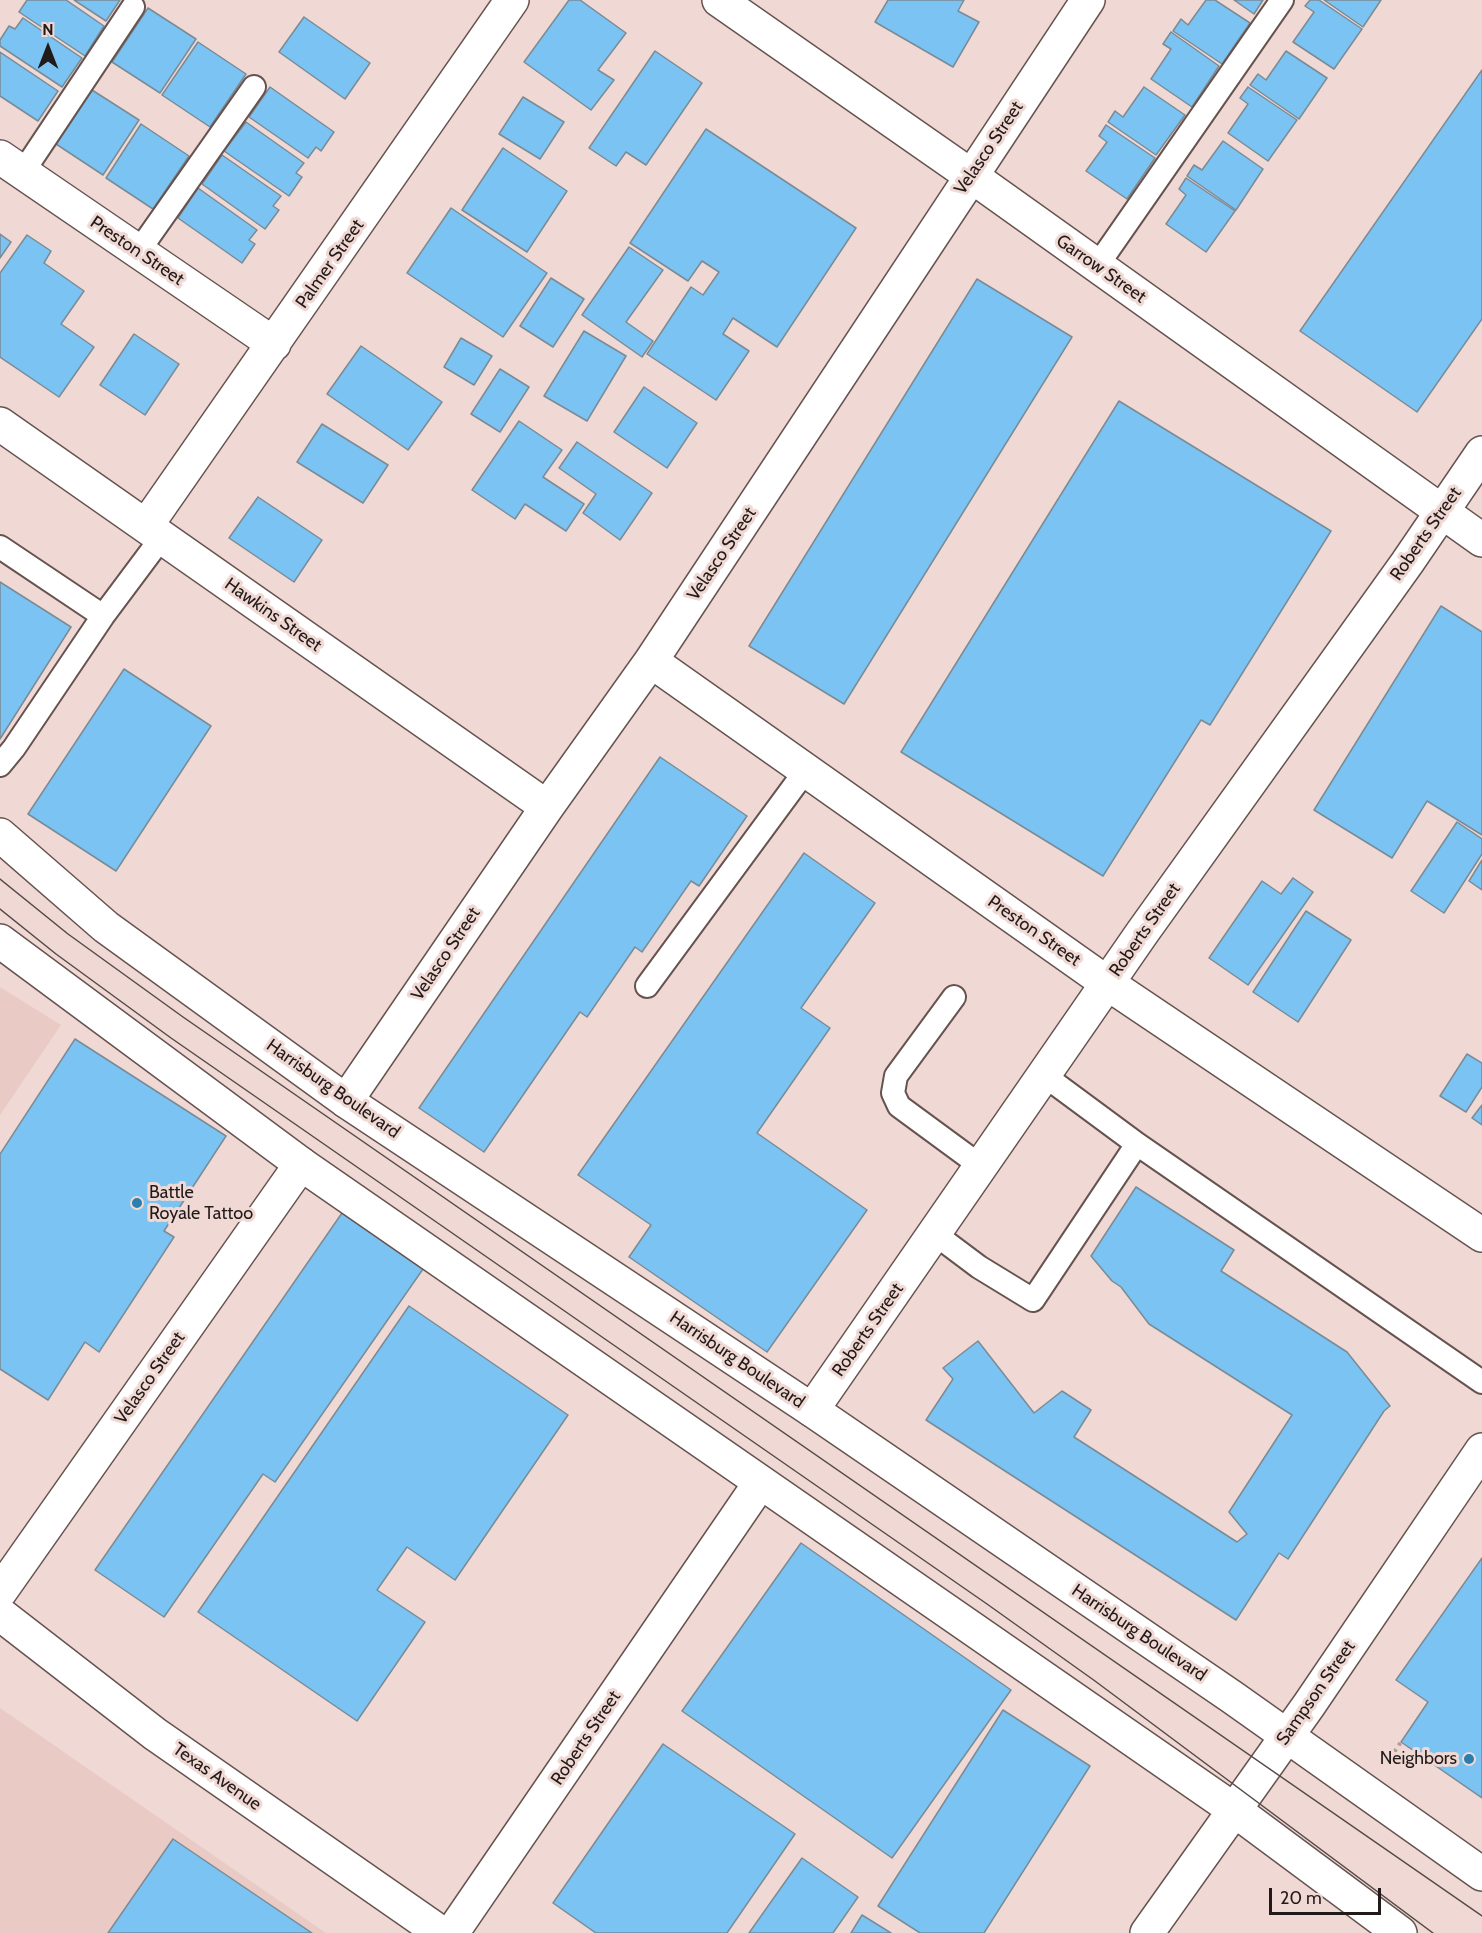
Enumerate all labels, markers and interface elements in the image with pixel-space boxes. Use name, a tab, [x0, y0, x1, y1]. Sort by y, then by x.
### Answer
north arrow	[18, 18, 78, 78]
text: N	[42, 20, 54, 39]
street label: Velasco Street	[950, 97, 1028, 199]
street label: Preston Street	[86, 212, 188, 290]
street label: Palmer Street	[291, 215, 369, 313]
street label: Garrow Street	[1052, 230, 1150, 308]
street label: Roberts Street	[1386, 483, 1466, 585]
street label: Velasco Street	[683, 503, 761, 605]
street label: Hawkins Street	[220, 574, 326, 656]
street label: Roberts Street	[1105, 879, 1185, 981]
street label: Preston Street	[983, 891, 1085, 971]
street label: Velasco Street	[407, 903, 485, 1005]
street label: Harrisburg Boulevard	[262, 1035, 404, 1143]
place label: Battle Royale Tattoo	[149, 1182, 253, 1224]
marker: Battle Royale Tattoo	[130, 1196, 144, 1210]
street label: Roberts Street	[828, 1279, 908, 1381]
street label: Harrisburg Boulevard	[665, 1307, 809, 1413]
street label: Velasco Street	[110, 1328, 190, 1428]
street label: Harrisburg Boulevard	[1067, 1580, 1211, 1686]
street label: Sampson Street	[1272, 1637, 1360, 1749]
street label: Roberts Street	[547, 1687, 625, 1789]
street label: Texas Avenue	[169, 1739, 265, 1815]
place label: Neighbors	[1380, 1748, 1457, 1770]
marker: Neighbors	[1462, 1752, 1476, 1766]
scale bar	[1272, 1876, 1384, 1914]
text: 20 m	[1280, 1887, 1322, 1909]

